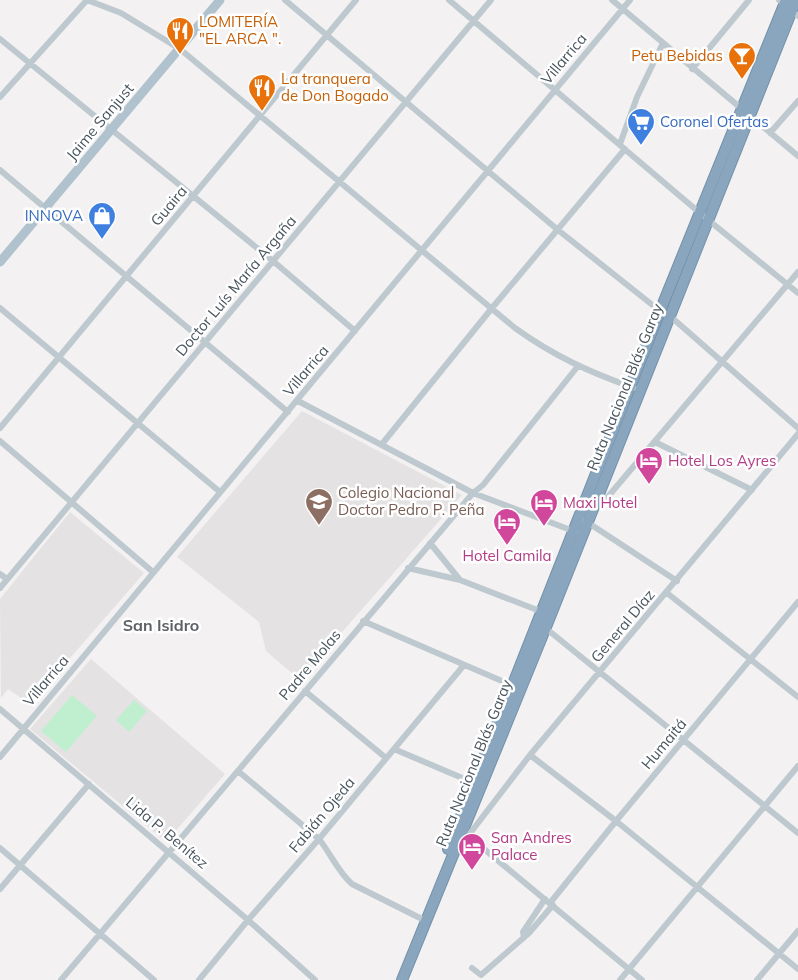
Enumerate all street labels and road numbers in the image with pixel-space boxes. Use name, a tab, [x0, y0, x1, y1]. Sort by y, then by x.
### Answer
street label: Villarrica	[537, 29, 591, 88]
street label: Jaime Sanjust	[62, 79, 137, 164]
street label: Guaira	[146, 182, 191, 230]
street label: Doctor Luís María Argaña	[171, 211, 300, 360]
street label: Ruta Nacional Blás Garay	[582, 300, 667, 473]
street label: Villarrica	[279, 341, 333, 400]
street label: General Díaz	[587, 585, 659, 666]
street label: Padre Molas	[275, 626, 345, 704]
street label: Villarrica	[19, 651, 73, 710]
street label: Ruta Nacional Blás Garay	[431, 676, 516, 849]
street label: Humaitá	[637, 715, 690, 773]
street label: Fabián Ojeda	[285, 773, 359, 856]
street label: Lida P. Benítez	[122, 793, 213, 873]

